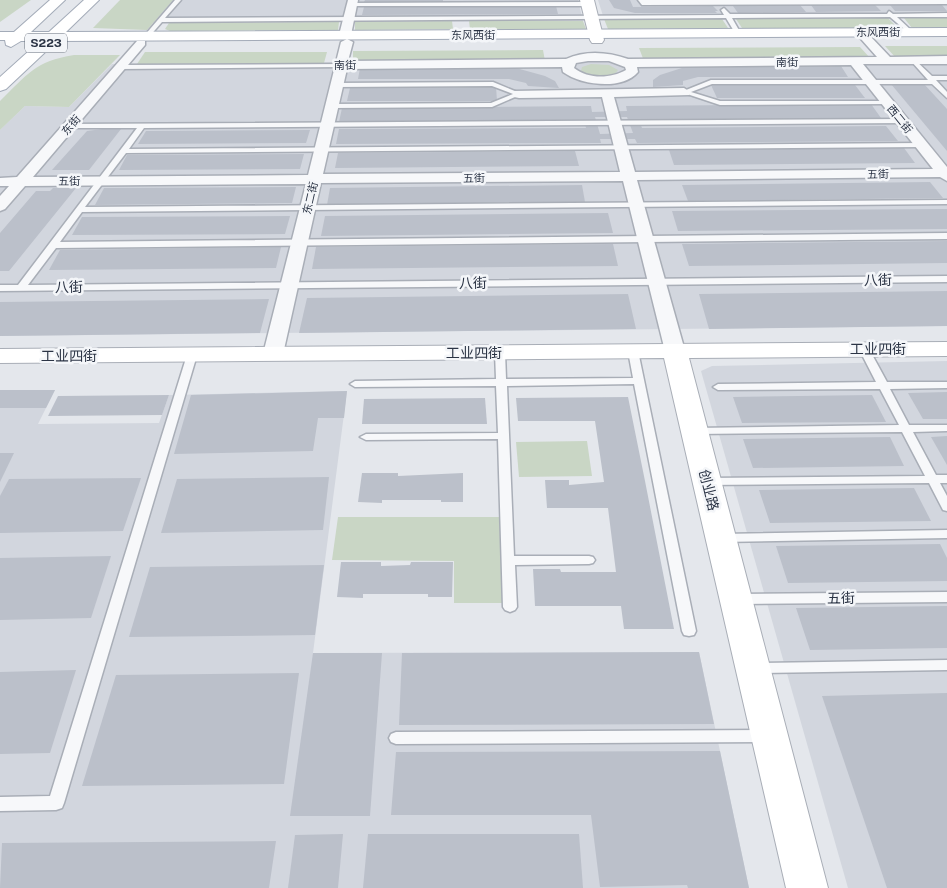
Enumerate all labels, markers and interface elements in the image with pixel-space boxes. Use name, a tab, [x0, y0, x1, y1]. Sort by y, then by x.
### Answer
street label: 东风西街	[856, 26, 900, 38]
street label: 东风西街	[451, 29, 495, 41]
road number: S223	[25, 34, 67, 52]
street label: 南街	[776, 56, 798, 68]
street label: 南街	[334, 59, 356, 71]
street label: 西二街	[885, 102, 915, 136]
street label: 东街	[59, 113, 83, 137]
street label: 五街	[867, 168, 889, 180]
street label: 五街	[463, 172, 485, 184]
street label: 五街	[58, 175, 80, 187]
street label: 东二街	[300, 181, 320, 215]
street label: 八街	[864, 272, 892, 288]
street label: 八街	[459, 275, 487, 291]
street label: 八街	[55, 279, 83, 295]
street label: 工业四街	[850, 341, 906, 357]
street label: 工业四街	[446, 345, 502, 361]
street label: 工业四街	[41, 348, 97, 364]
street label: 创业路	[696, 468, 722, 512]
street label: 五街	[827, 590, 855, 606]

